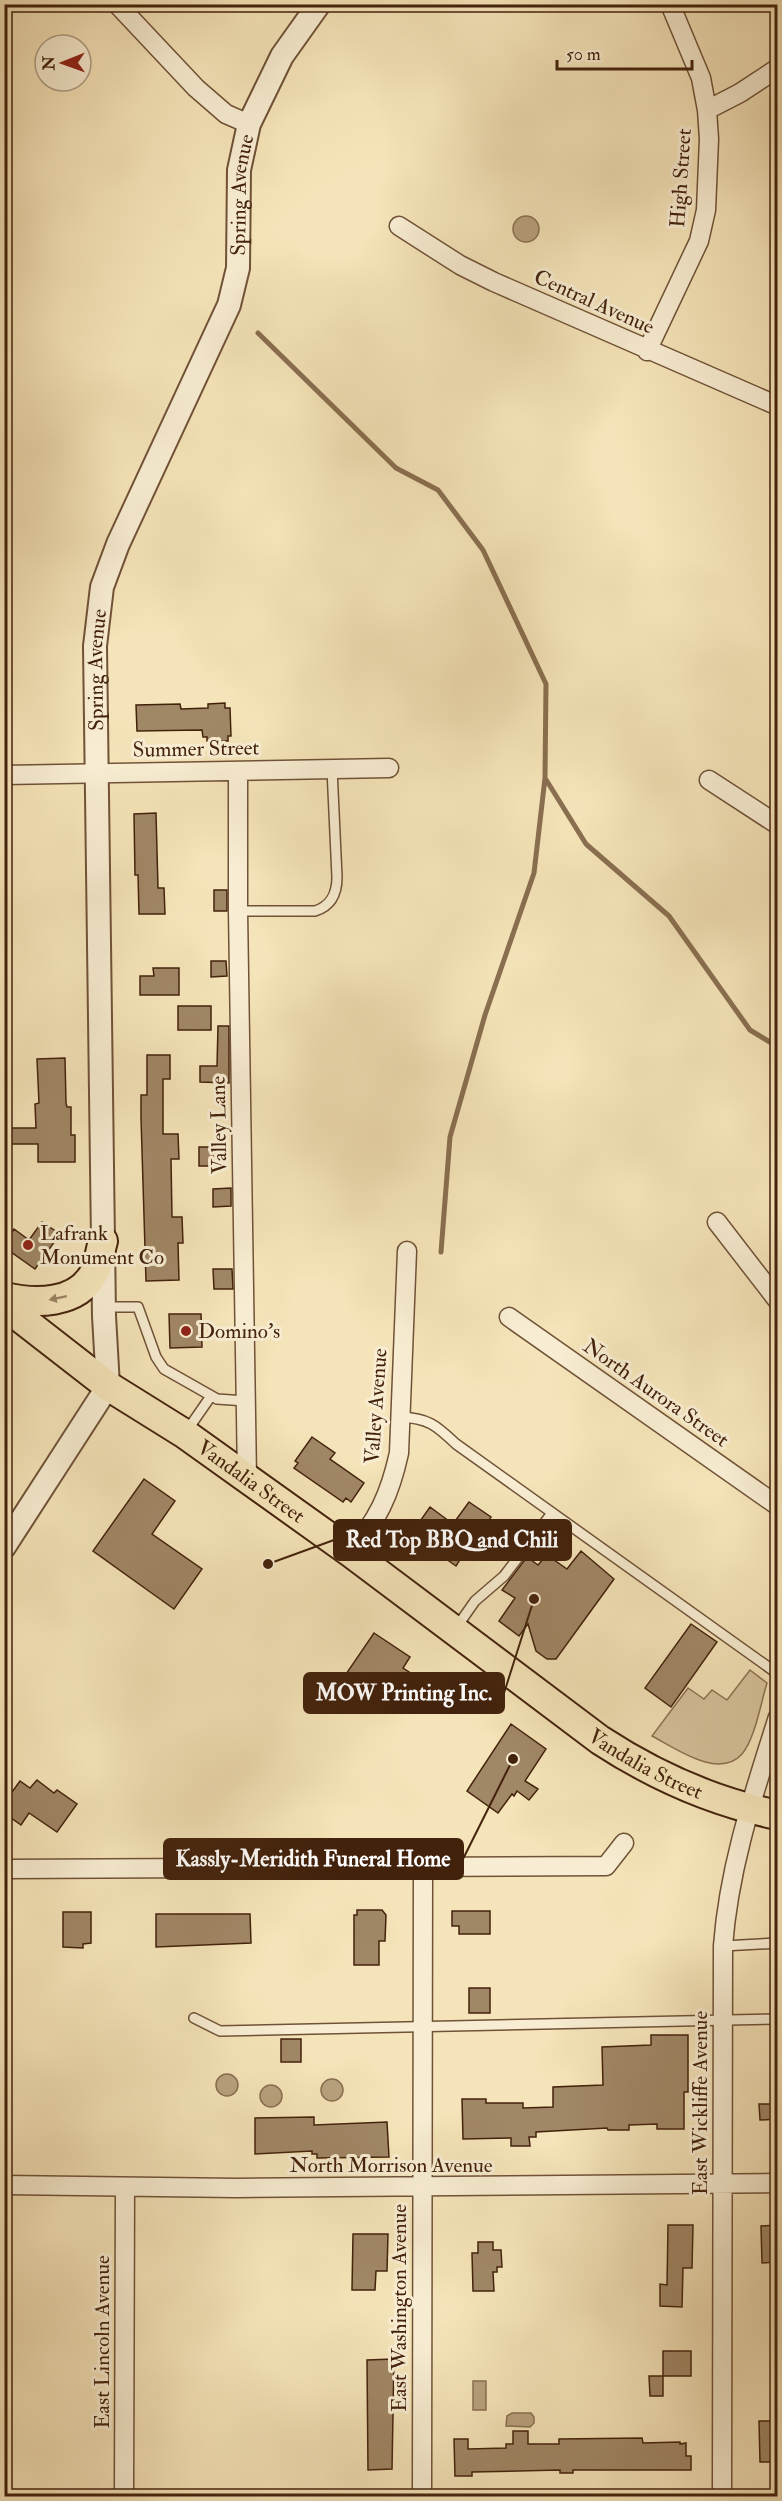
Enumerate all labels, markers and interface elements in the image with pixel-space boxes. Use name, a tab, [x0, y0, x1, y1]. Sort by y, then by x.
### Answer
north arrow	[33, 33, 93, 93]
scale bar	[557, 33, 692, 71]
text: 50 m	[566, 43, 601, 66]
text: N	[39, 55, 59, 72]
street label: High Street	[664, 127, 698, 228]
street label: Spring Avenue	[225, 131, 260, 256]
street label: Central Avenue	[530, 263, 658, 341]
street label: Spring Avenue	[81, 607, 113, 731]
street label: Summer Street	[132, 734, 260, 764]
street label: Valley Lane	[205, 1075, 233, 1174]
place label: Lafrank Monument Co	[40, 1220, 164, 1271]
marker: Lafrank Monument Co	[21, 1238, 35, 1252]
one-way arrow	[48, 1294, 67, 1303]
place label: Domino's	[198, 1318, 280, 1345]
marker: Domino's	[179, 1324, 193, 1338]
street label: North Aurora Street	[578, 1333, 734, 1453]
street label: Valley Avenue	[358, 1347, 394, 1465]
street label: Vandalia Street	[192, 1434, 311, 1529]
callout: Red Top BBQ and Chili	[334, 1520, 571, 1560]
text: Red Top BBQ and Chili	[346, 1526, 559, 1555]
callout: MOW Printing Inc.	[304, 1673, 504, 1713]
text: MOW Printing Inc.	[315, 1679, 492, 1708]
street label: Vandalia Street	[583, 1722, 707, 1805]
callout: Kassly-Meridith Funeral Home	[164, 1839, 463, 1879]
text: Kassly-Meridith Funeral Home	[175, 1845, 451, 1874]
street label: East Wickliffe Avenue	[687, 2011, 714, 2195]
street label: North Morrison Avenue	[289, 2152, 493, 2179]
street label: East Washington Avenue	[386, 2204, 413, 2412]
street label: East Lincoln Avenue	[89, 2255, 116, 2429]

